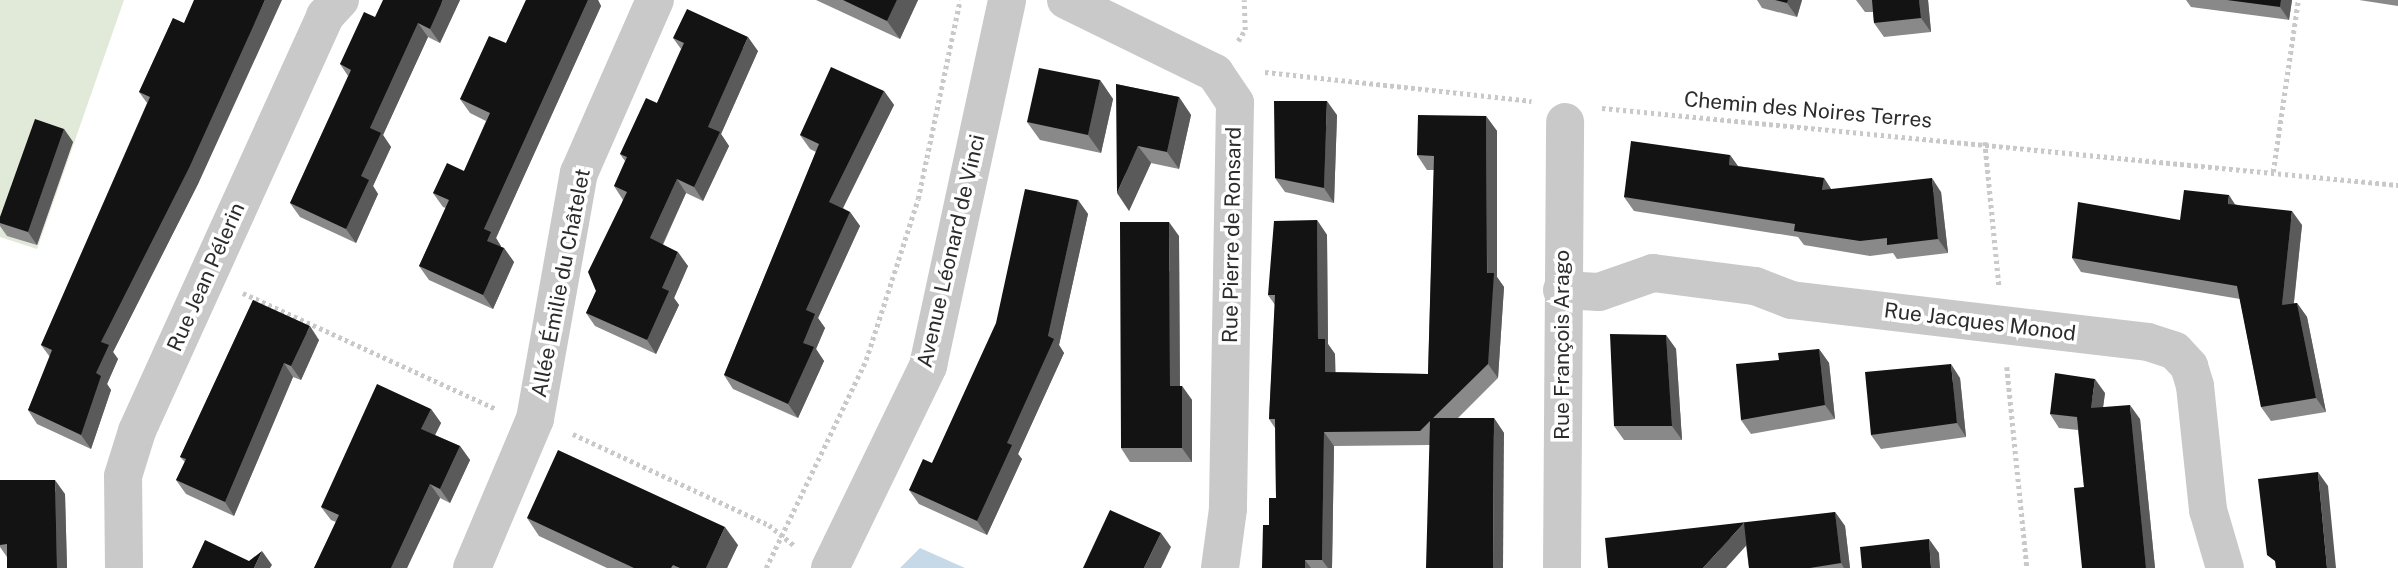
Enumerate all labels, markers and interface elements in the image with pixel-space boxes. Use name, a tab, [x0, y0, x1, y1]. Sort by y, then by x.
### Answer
street label: Chemin des Noires Terres	[1683, 87, 1933, 133]
street label: Rue Pierre de Ronsard	[1218, 126, 1246, 344]
street label: Avenue Léonard de Vinci	[912, 131, 990, 371]
street label: Allée Émilie du Châtelet	[526, 166, 596, 400]
street label: Rue Jean Pélerin	[162, 199, 250, 355]
street label: Rue François Arago	[1549, 250, 1575, 440]
street label: Rue Jacques Monod	[1882, 298, 2078, 346]

